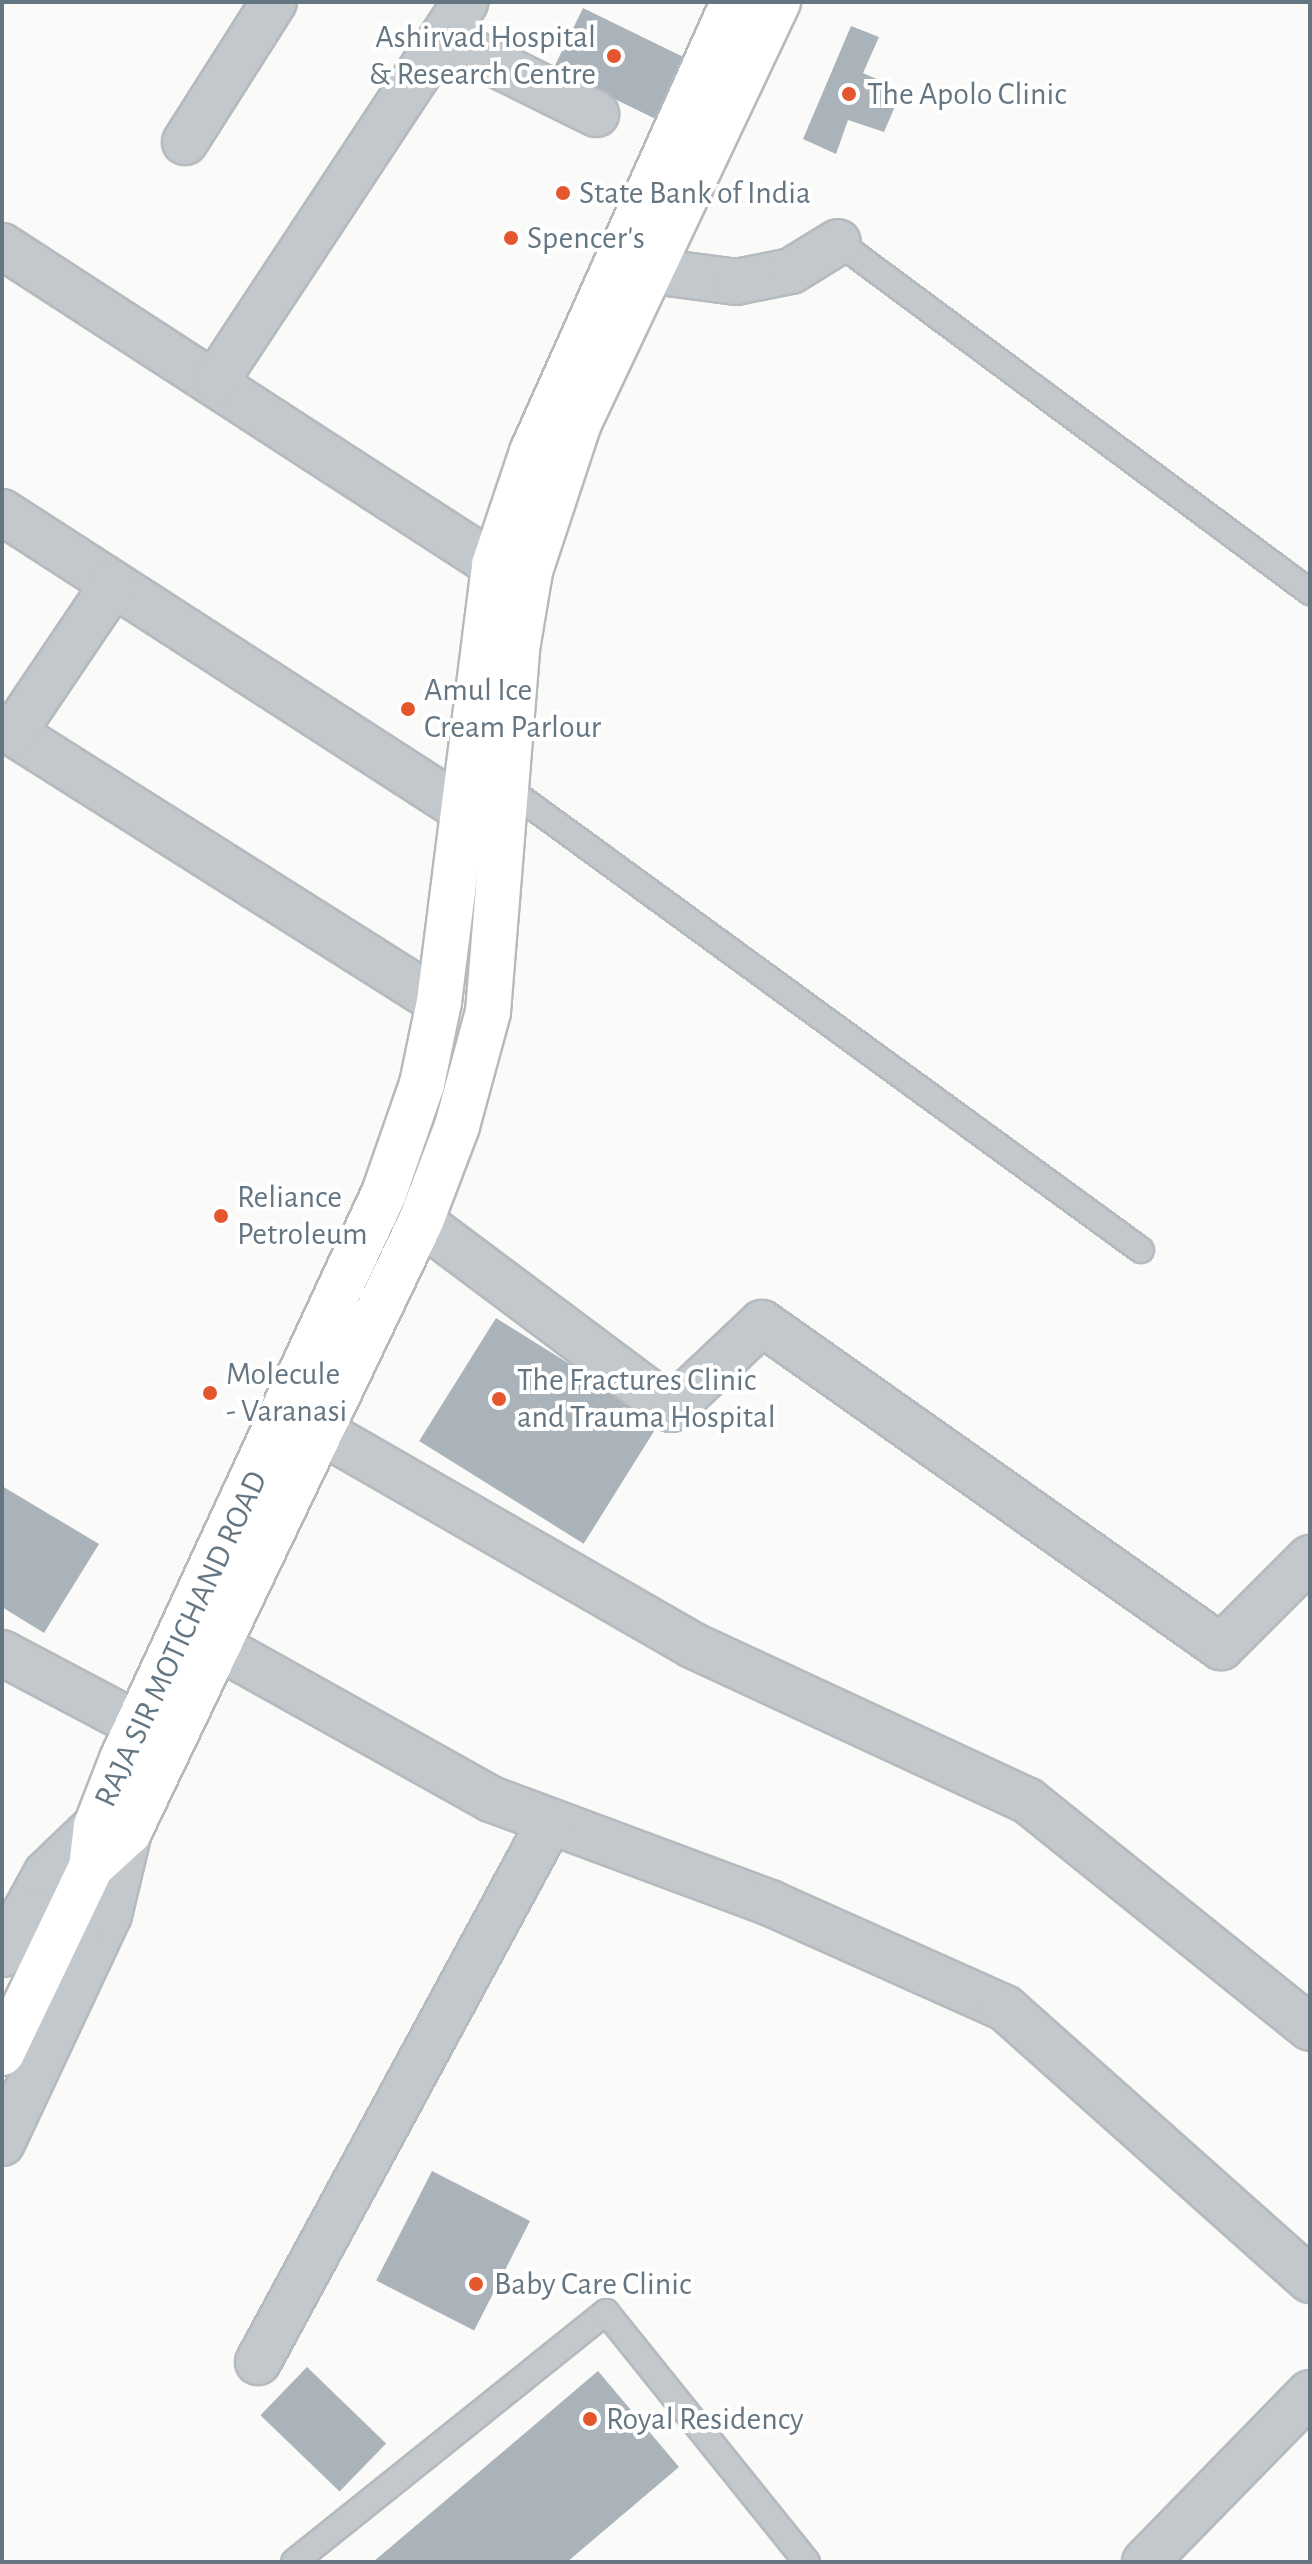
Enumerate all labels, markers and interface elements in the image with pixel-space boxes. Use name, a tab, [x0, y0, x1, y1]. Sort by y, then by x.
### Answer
place label: Ashirvad Hospital & Research Centre	[369, 19, 596, 94]
marker: Ashirvad Hospital & Research Centre	[603, 45, 625, 67]
place label: The Apolo Clinic	[867, 75, 1067, 113]
marker: The Apolo Clinic	[838, 83, 860, 105]
place label: State Bank of India	[579, 174, 811, 212]
marker: State Bank of India	[554, 184, 572, 202]
place label: Spencer's	[527, 219, 645, 257]
marker: Spencer's	[502, 229, 520, 247]
place label: Amul Ice Cream Parlour	[424, 672, 601, 747]
marker: Amul Ice Cream Parlour	[399, 700, 417, 718]
place label: Reliance Petroleum	[237, 1179, 368, 1254]
marker: Reliance Petroleum	[212, 1207, 230, 1225]
place label: Molecule - Varanasi	[226, 1356, 347, 1431]
place label: The Fractures Clinic and Trauma Hospital	[517, 1362, 776, 1437]
marker: Molecule - Varanasi	[201, 1384, 219, 1402]
marker: The Fractures Clinic and Trauma Hospital	[488, 1388, 510, 1410]
street label: RAJA SIR MOTICHAND ROAD	[86, 1465, 276, 1813]
place label: Baby Care Clinic	[494, 2265, 691, 2303]
marker: Baby Care Clinic	[465, 2273, 487, 2295]
place label: Royal Residency	[606, 2400, 804, 2438]
marker: Royal Residency	[581, 2410, 599, 2428]

